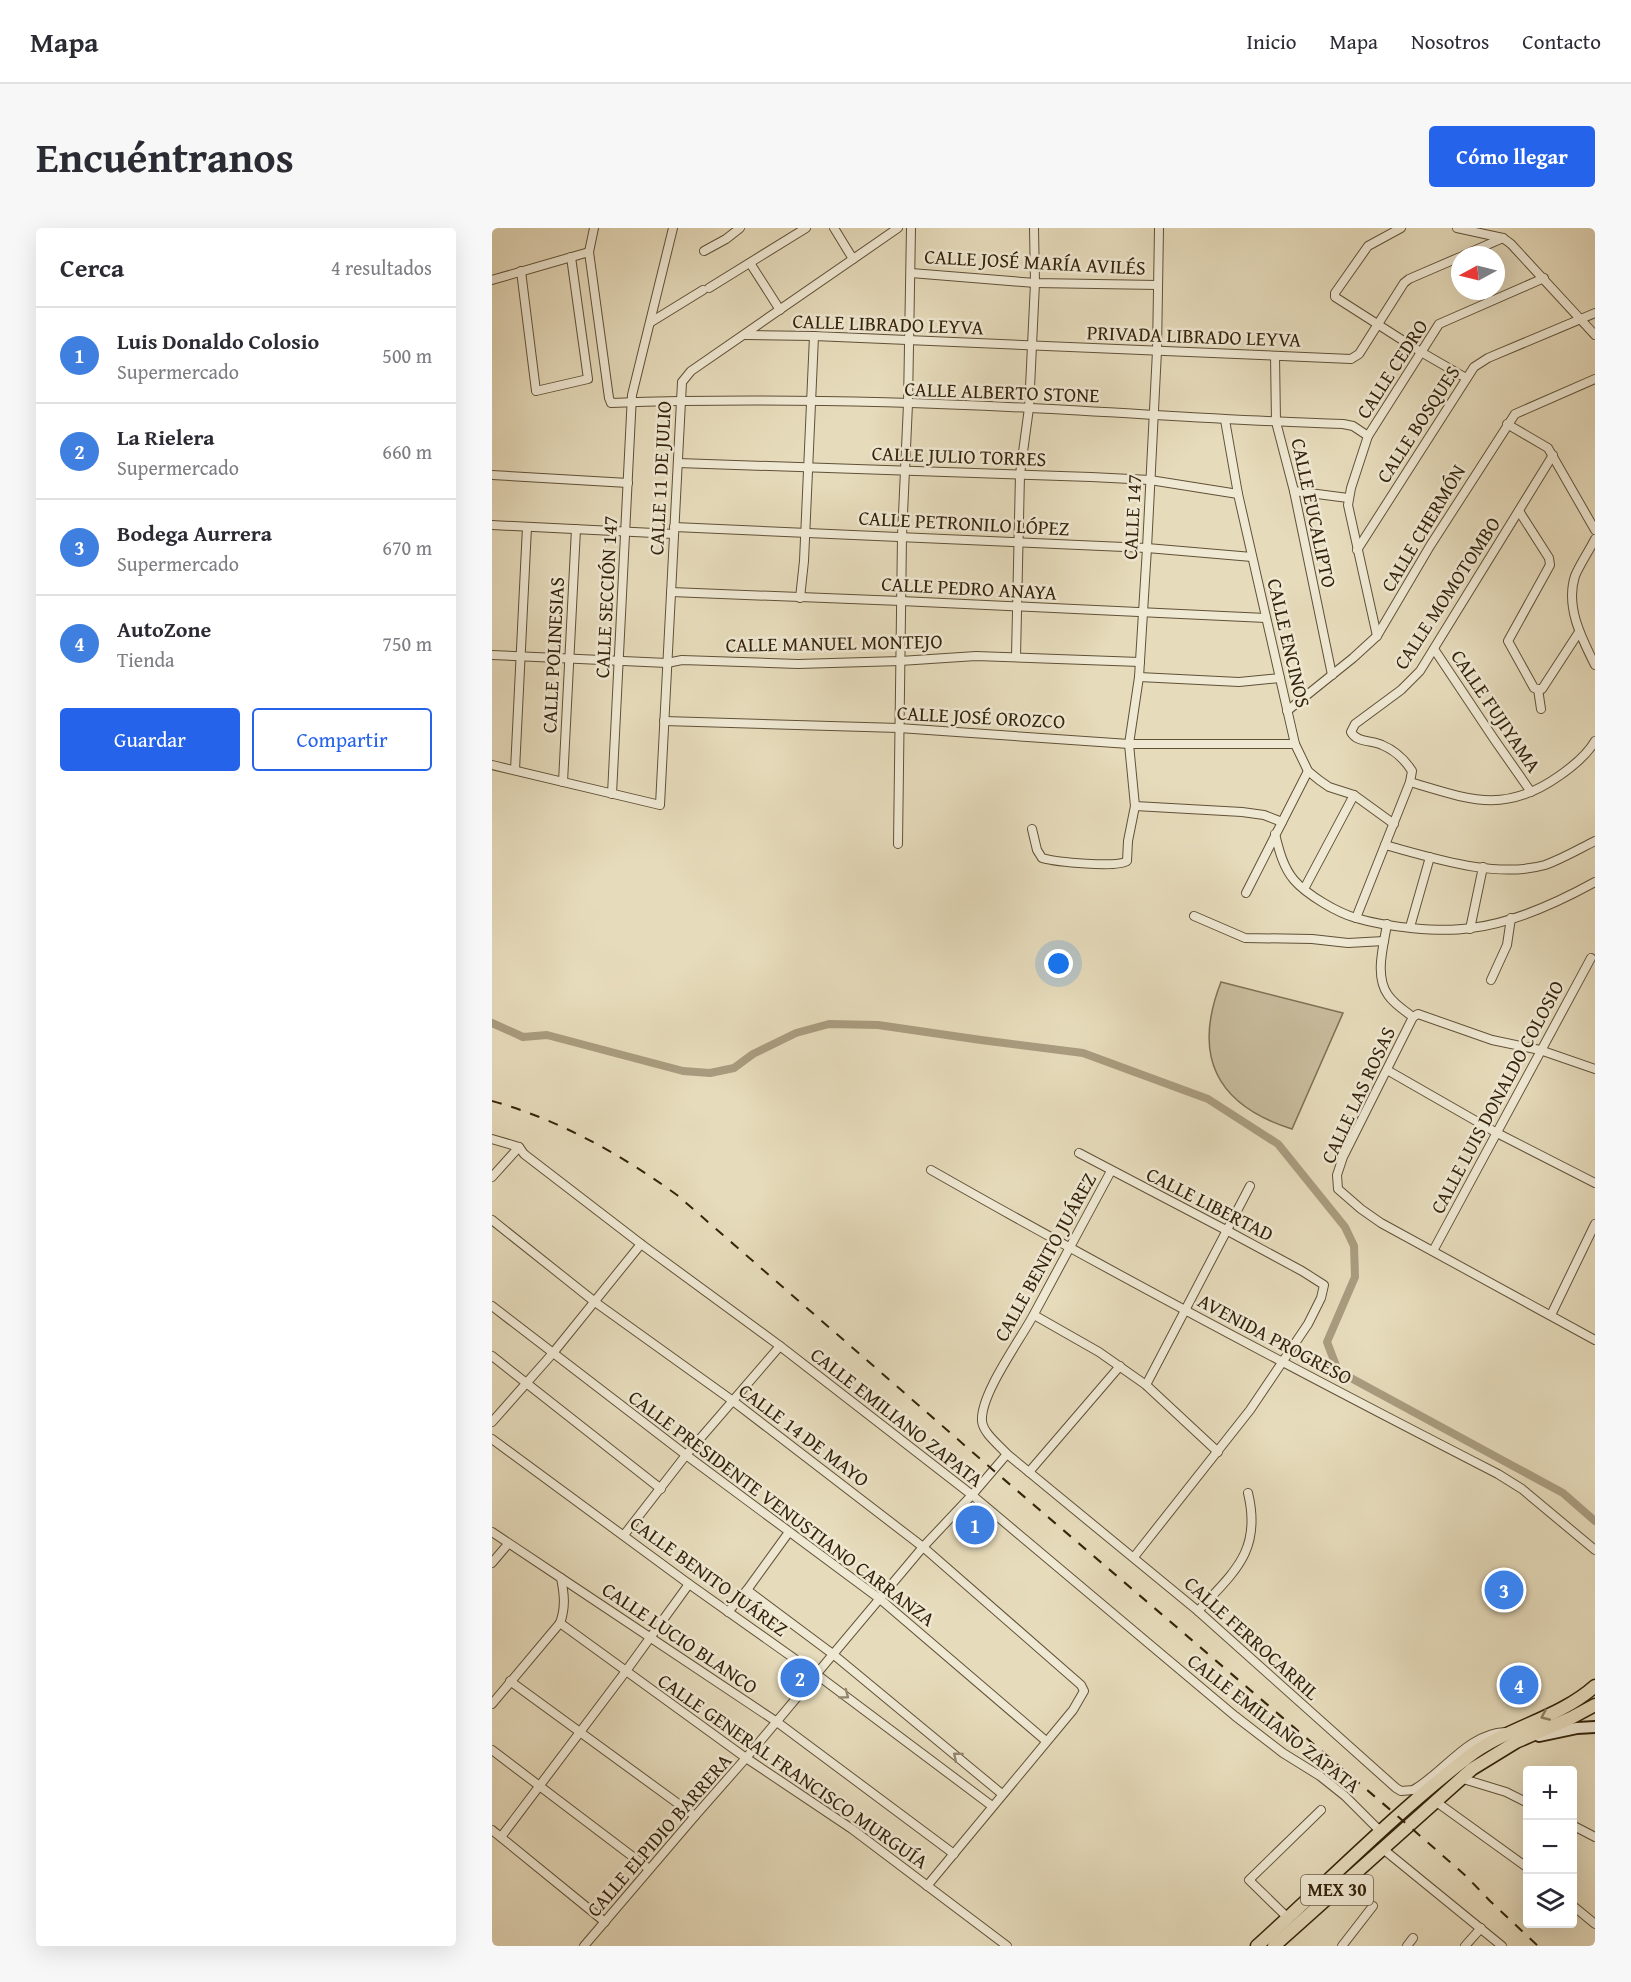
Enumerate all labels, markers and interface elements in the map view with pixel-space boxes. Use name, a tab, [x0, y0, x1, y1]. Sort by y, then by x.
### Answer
text: Mapa	[30, 21, 99, 62]
text: Inicio	[1247, 26, 1297, 57]
text: Mapa	[1330, 26, 1378, 57]
text: Nosotros	[1411, 26, 1489, 57]
text: Contacto	[1522, 26, 1601, 57]
text: Encuéntranos	[36, 126, 294, 187]
button: Cómo llegar	[1429, 126, 1595, 187]
street label: CALLE JOSÉ MARÍA AVILÉS	[924, 241, 1146, 282]
north arrow	[1451, 246, 1505, 300]
text: Cerca	[60, 248, 124, 287]
text: 4 resultados	[331, 253, 432, 282]
street label: CALLE LIBRADO LEYVA	[792, 306, 984, 341]
street label: CALLE CEDRO	[1349, 313, 1435, 424]
street label: PRIVADA LIBRADO LEYVA	[1086, 317, 1302, 354]
text: Luis Donaldo Colosio	[117, 325, 319, 357]
text: 1	[74, 341, 85, 370]
text: 500 m	[382, 341, 432, 370]
text: Supermercado	[117, 357, 239, 386]
street label: CALLE BOSQUES	[1369, 359, 1466, 488]
street label: CALLE ALBERTO STONE	[904, 374, 1100, 409]
street label: CALLE 11 DE JULIO	[641, 400, 678, 556]
text: La Rielera	[117, 421, 215, 453]
street label: CALLE EUCALIPTO	[1284, 435, 1344, 590]
text: 2	[74, 437, 85, 466]
text: 660 m	[382, 437, 432, 466]
street label: CALLE JULIO TORRES	[871, 438, 1047, 473]
text: Supermercado	[117, 453, 239, 482]
street label: CALLE CHERMÓN	[1373, 459, 1472, 597]
street label: CALLE 147	[1115, 474, 1148, 560]
street label: CALLE PETRONILO LÓPEZ	[858, 502, 1070, 543]
street label: CALLE MOMOTOMBO	[1386, 511, 1507, 675]
street label: CALLE SECCIÓN 147	[587, 515, 624, 679]
text: Bodega Aurrera	[117, 517, 272, 549]
text: 3	[74, 533, 85, 562]
text: 670 m	[382, 533, 432, 562]
text: Supermercado	[117, 549, 239, 578]
street label: CALLE PEDRO ANAYA	[881, 568, 1058, 607]
street label: CALLE ENCINOS	[1261, 575, 1318, 710]
street label: CALLE POLINESIAS	[534, 576, 571, 734]
text: AutoZone	[117, 613, 211, 645]
street label: CALLE MANUEL MONTEJO	[725, 626, 943, 659]
text: 4	[74, 629, 85, 658]
text: 750 m	[382, 629, 432, 658]
street label: CALLE FUJIYAMA	[1444, 643, 1548, 778]
text: Tienda	[117, 645, 175, 674]
street label: CALLE JOSÉ OROZCO	[896, 698, 1066, 735]
button: Guardar	[60, 708, 240, 771]
button: Compartir	[252, 708, 432, 771]
your location	[1044, 949, 1073, 978]
street label: CALLE LUIS DONALDO COLOSIO	[1423, 975, 1571, 1219]
street label: CALLE LAS ROSAS	[1313, 1022, 1402, 1168]
street label: CALLE LIBERTAD	[1142, 1159, 1279, 1248]
street label: CALLE BENITO JUÁREZ	[986, 1167, 1103, 1346]
street label: AVENIDA PROGRESO	[1193, 1286, 1357, 1391]
street label: CALLE EMILIANO ZAPATA	[805, 1340, 990, 1493]
street label: CALLE 14 DE MAYO	[733, 1376, 876, 1493]
street label: CALLE PRESIDENTE VENUSTIANO CARRANZA	[623, 1382, 942, 1633]
pin: 1	[956, 1502, 994, 1548]
street label: CALLE BENITO JUÁREZ	[624, 1508, 794, 1643]
pin: 3	[1484, 1568, 1524, 1612]
street label: CALLE FERROCARRIL	[1178, 1569, 1326, 1706]
street label: CALLE LUCIO BLANCO	[597, 1575, 764, 1701]
street label: CALLE EMILIANO ZAPATA	[1182, 1646, 1367, 1799]
pin: 2	[780, 1656, 820, 1700]
pin: 4	[1500, 1662, 1538, 1708]
street label: CALLE GENERAL FRANCISCO MURGUÍA	[652, 1666, 934, 1875]
one-way arrow	[838, 1688, 849, 1699]
one-way arrow	[1541, 1709, 1552, 1721]
street label: CALLE ELPIDIO BARRERA	[579, 1747, 738, 1923]
one-way arrow	[953, 1752, 964, 1763]
map controls	[1523, 1766, 1577, 1928]
button: +	[1523, 1766, 1577, 1820]
button: −	[1523, 1820, 1577, 1874]
button: layers	[1523, 1874, 1577, 1928]
road number: MEX 30	[1301, 1875, 1373, 1905]

